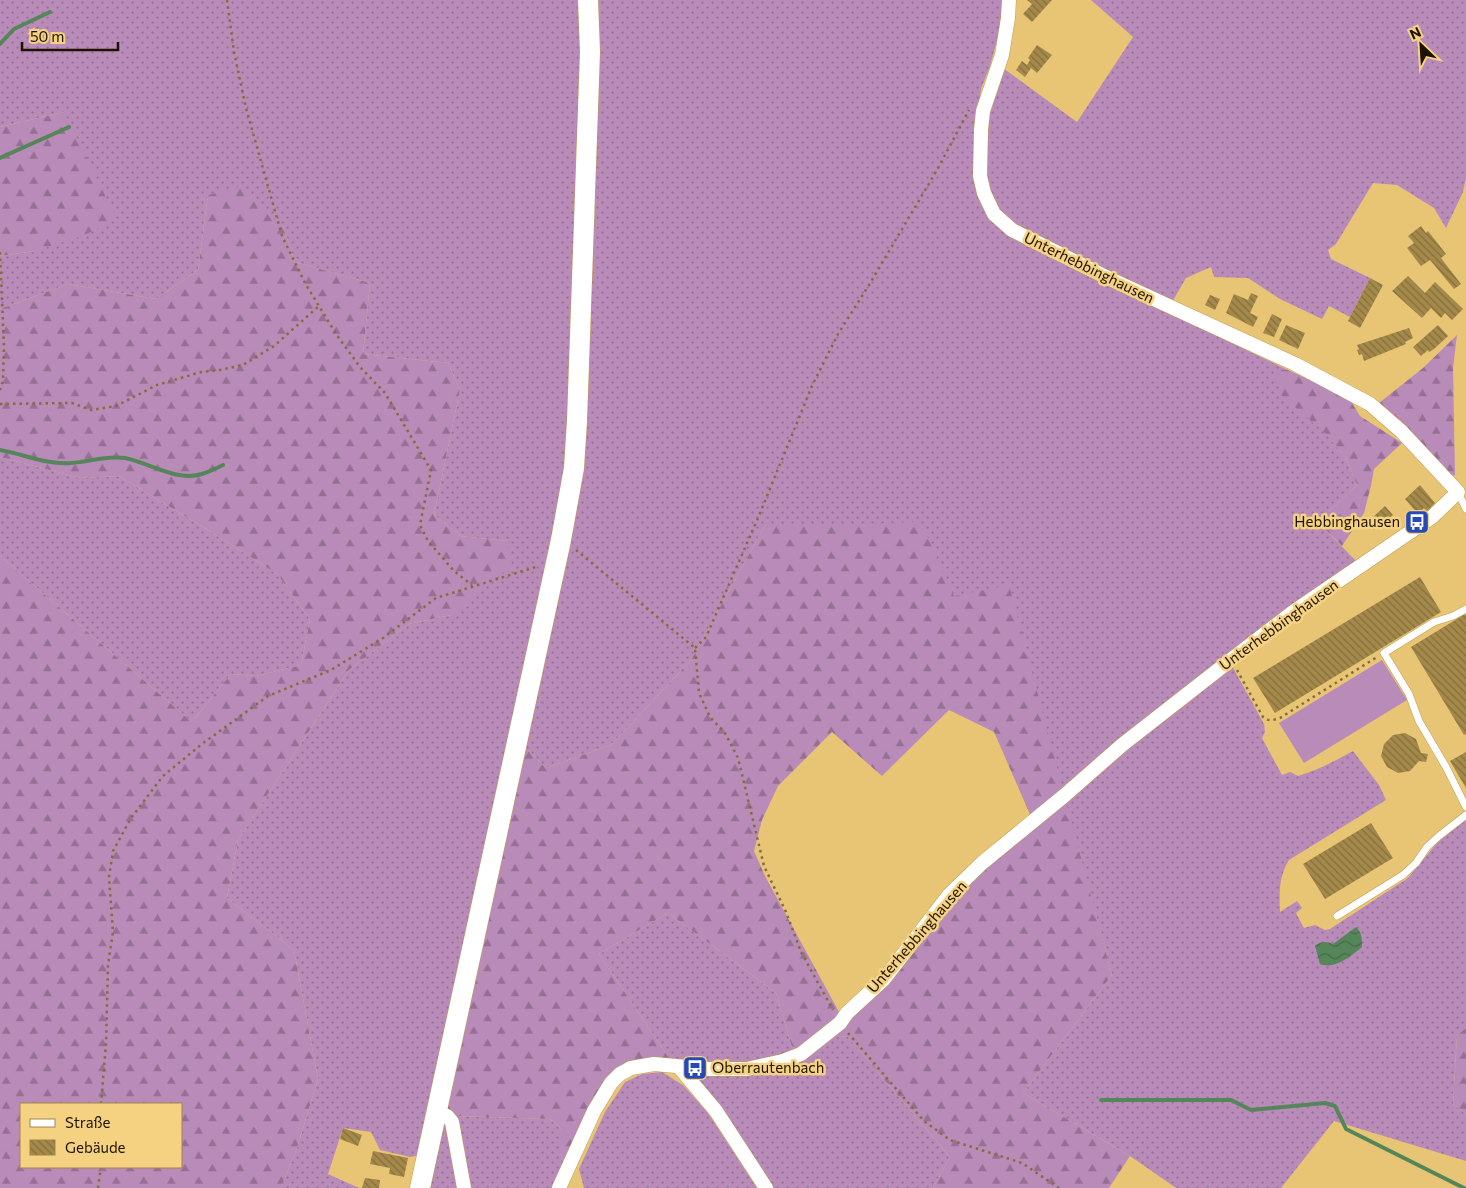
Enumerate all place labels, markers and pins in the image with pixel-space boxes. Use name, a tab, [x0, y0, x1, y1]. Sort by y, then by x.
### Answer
bus stop icon: Hebbinghausen	[1404, 509, 1430, 535]
place label: Hebbinghausen	[1294, 512, 1400, 530]
bus stop icon: Oberrautenbach	[682, 1055, 708, 1081]
place label: Oberrautenbach	[712, 1058, 824, 1076]

